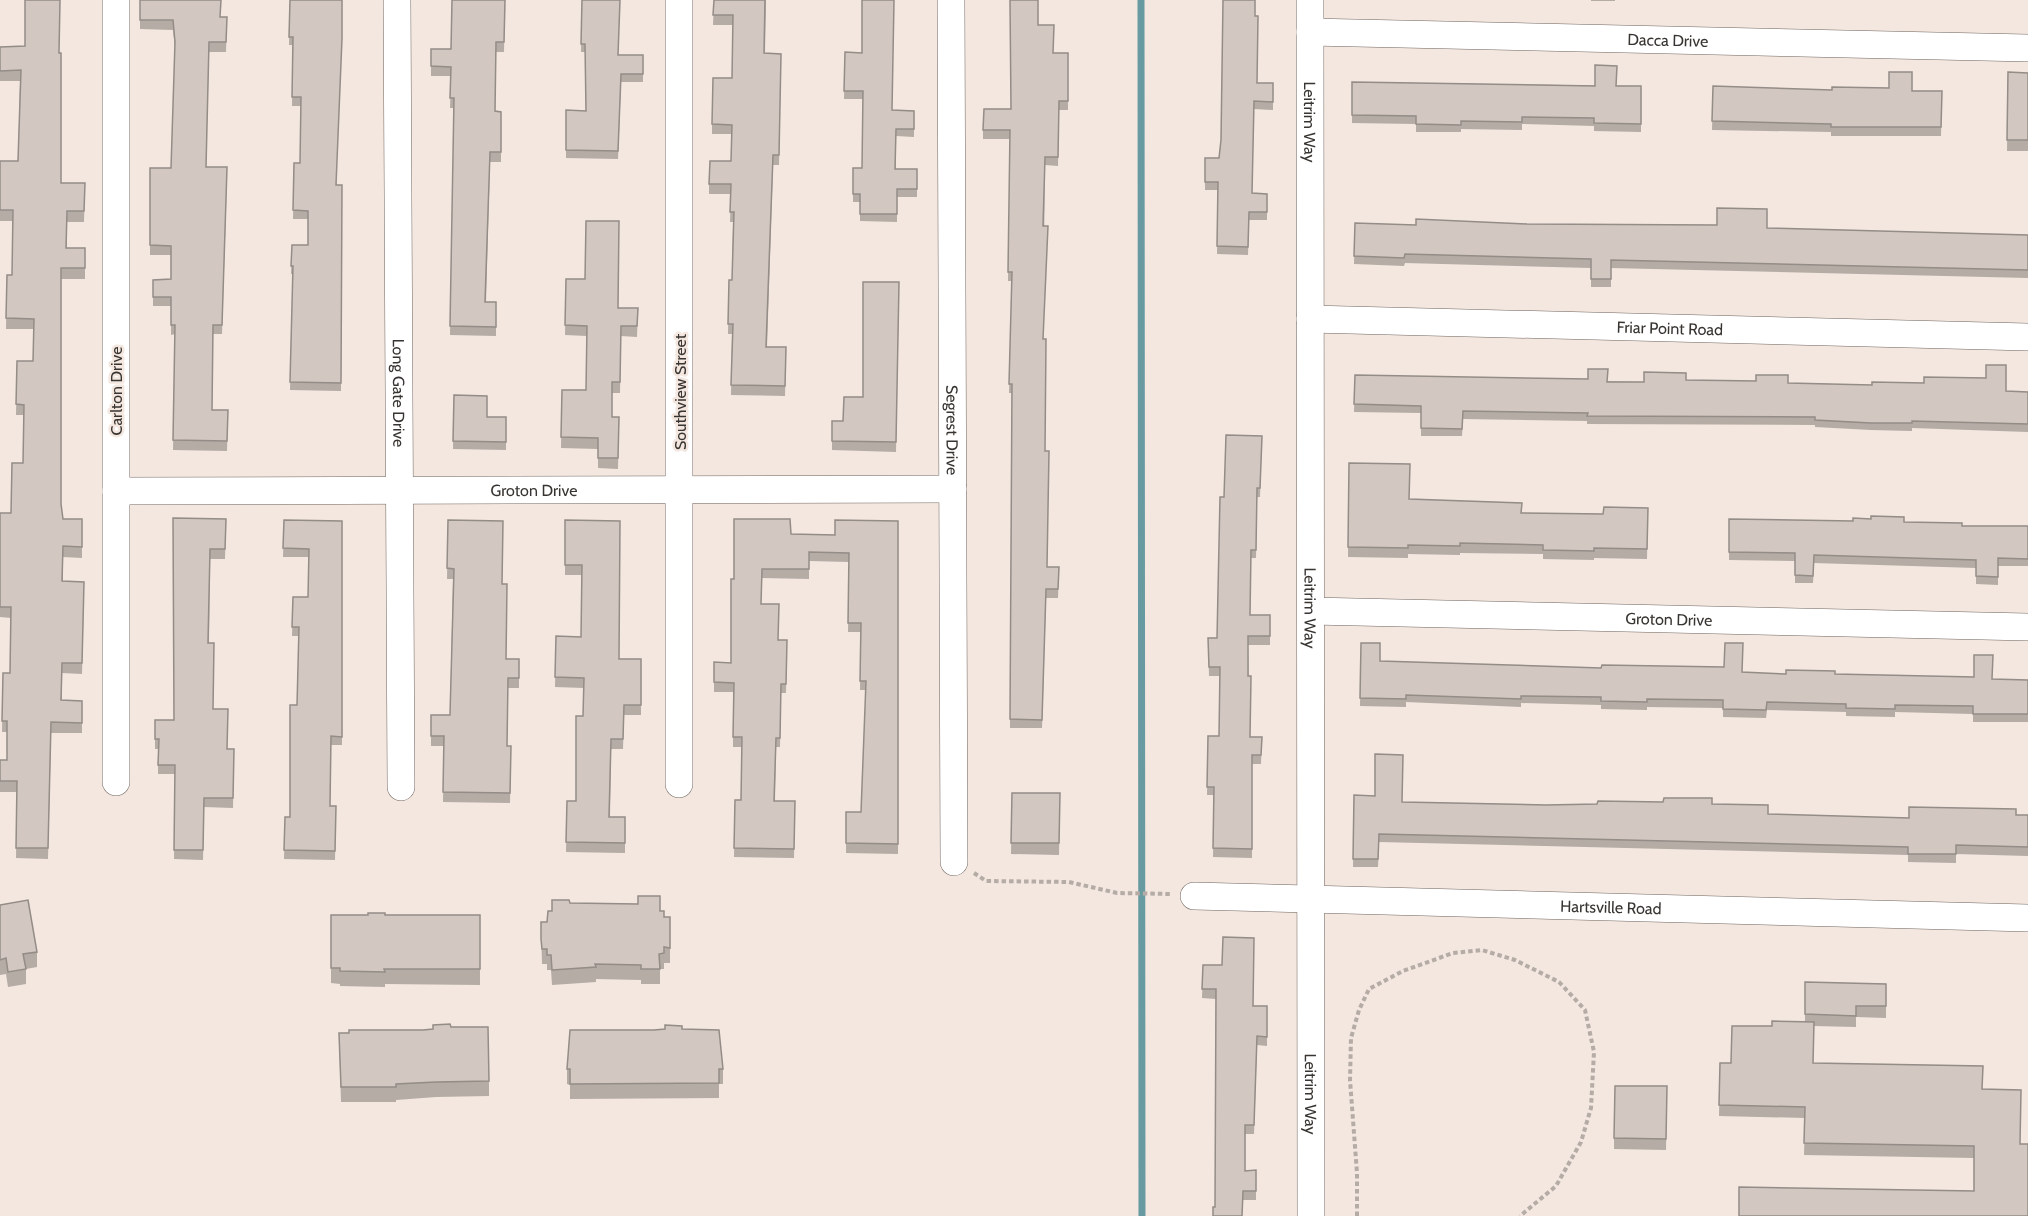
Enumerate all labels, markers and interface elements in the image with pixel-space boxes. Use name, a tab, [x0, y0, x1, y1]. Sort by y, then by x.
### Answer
street label: Dacca Drive	[1627, 30, 1709, 51]
street label: Leitrim Way	[1300, 82, 1319, 162]
street label: Friar Point Road	[1617, 318, 1723, 339]
street label: Southview Street	[671, 333, 690, 450]
street label: Long Gate Drive	[389, 339, 408, 447]
street label: Carlton Drive	[107, 347, 126, 435]
street label: Segrest Drive	[942, 385, 962, 475]
street label: Groton Drive	[491, 481, 577, 500]
street label: Leitrim Way	[1300, 568, 1320, 648]
street label: Groton Drive	[1625, 609, 1713, 630]
street label: Hartsville Road	[1560, 897, 1662, 918]
street label: Leitrim Way	[1301, 1054, 1320, 1134]

